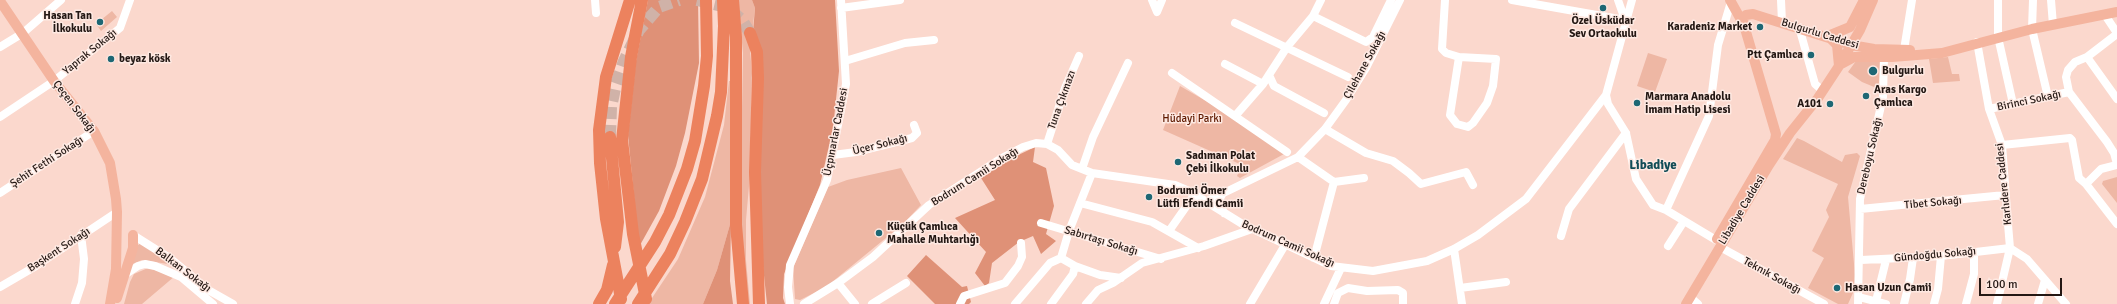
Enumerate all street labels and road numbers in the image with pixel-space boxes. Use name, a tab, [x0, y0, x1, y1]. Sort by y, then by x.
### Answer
street label: Bulgurlu Caddesi	[1780, 16, 1860, 52]
street label: Yaprak Sokağı	[60, 26, 120, 78]
street label: Çilehane Sokağı	[1341, 29, 1389, 101]
street label: Tuna Çıkmazı	[1045, 69, 1079, 131]
street label: Çeçen Sokağı	[50, 78, 98, 136]
street label: Üçpınarlar Caddesi	[821, 87, 851, 177]
street label: Birinci Sokağı	[1996, 88, 2062, 114]
street label: Dereboyu Sokağı	[1855, 116, 1885, 196]
street label: Üçer Sokağı	[851, 132, 909, 158]
street label: Şehit Fethi Sokağı	[8, 133, 86, 191]
street label: Karlıdere Caddesi	[1993, 142, 2015, 226]
street label: Bodrum Camii Sokağı	[929, 145, 1021, 209]
street label: Libadiye Caddesi	[1716, 173, 1768, 247]
street label: Tibet Sokağı	[1904, 194, 1962, 212]
street label: Bodrum Camii Sokağı	[1239, 218, 1337, 270]
street label: Sabırtaşı Sokağı	[1063, 224, 1139, 258]
street label: Başkent Sokağı	[25, 225, 93, 275]
street label: Balkan Sokağı	[152, 245, 214, 295]
street label: Gündoğdu Sokağı	[1893, 245, 1977, 265]
street label: Teknık Sokağı	[1741, 255, 1803, 297]

